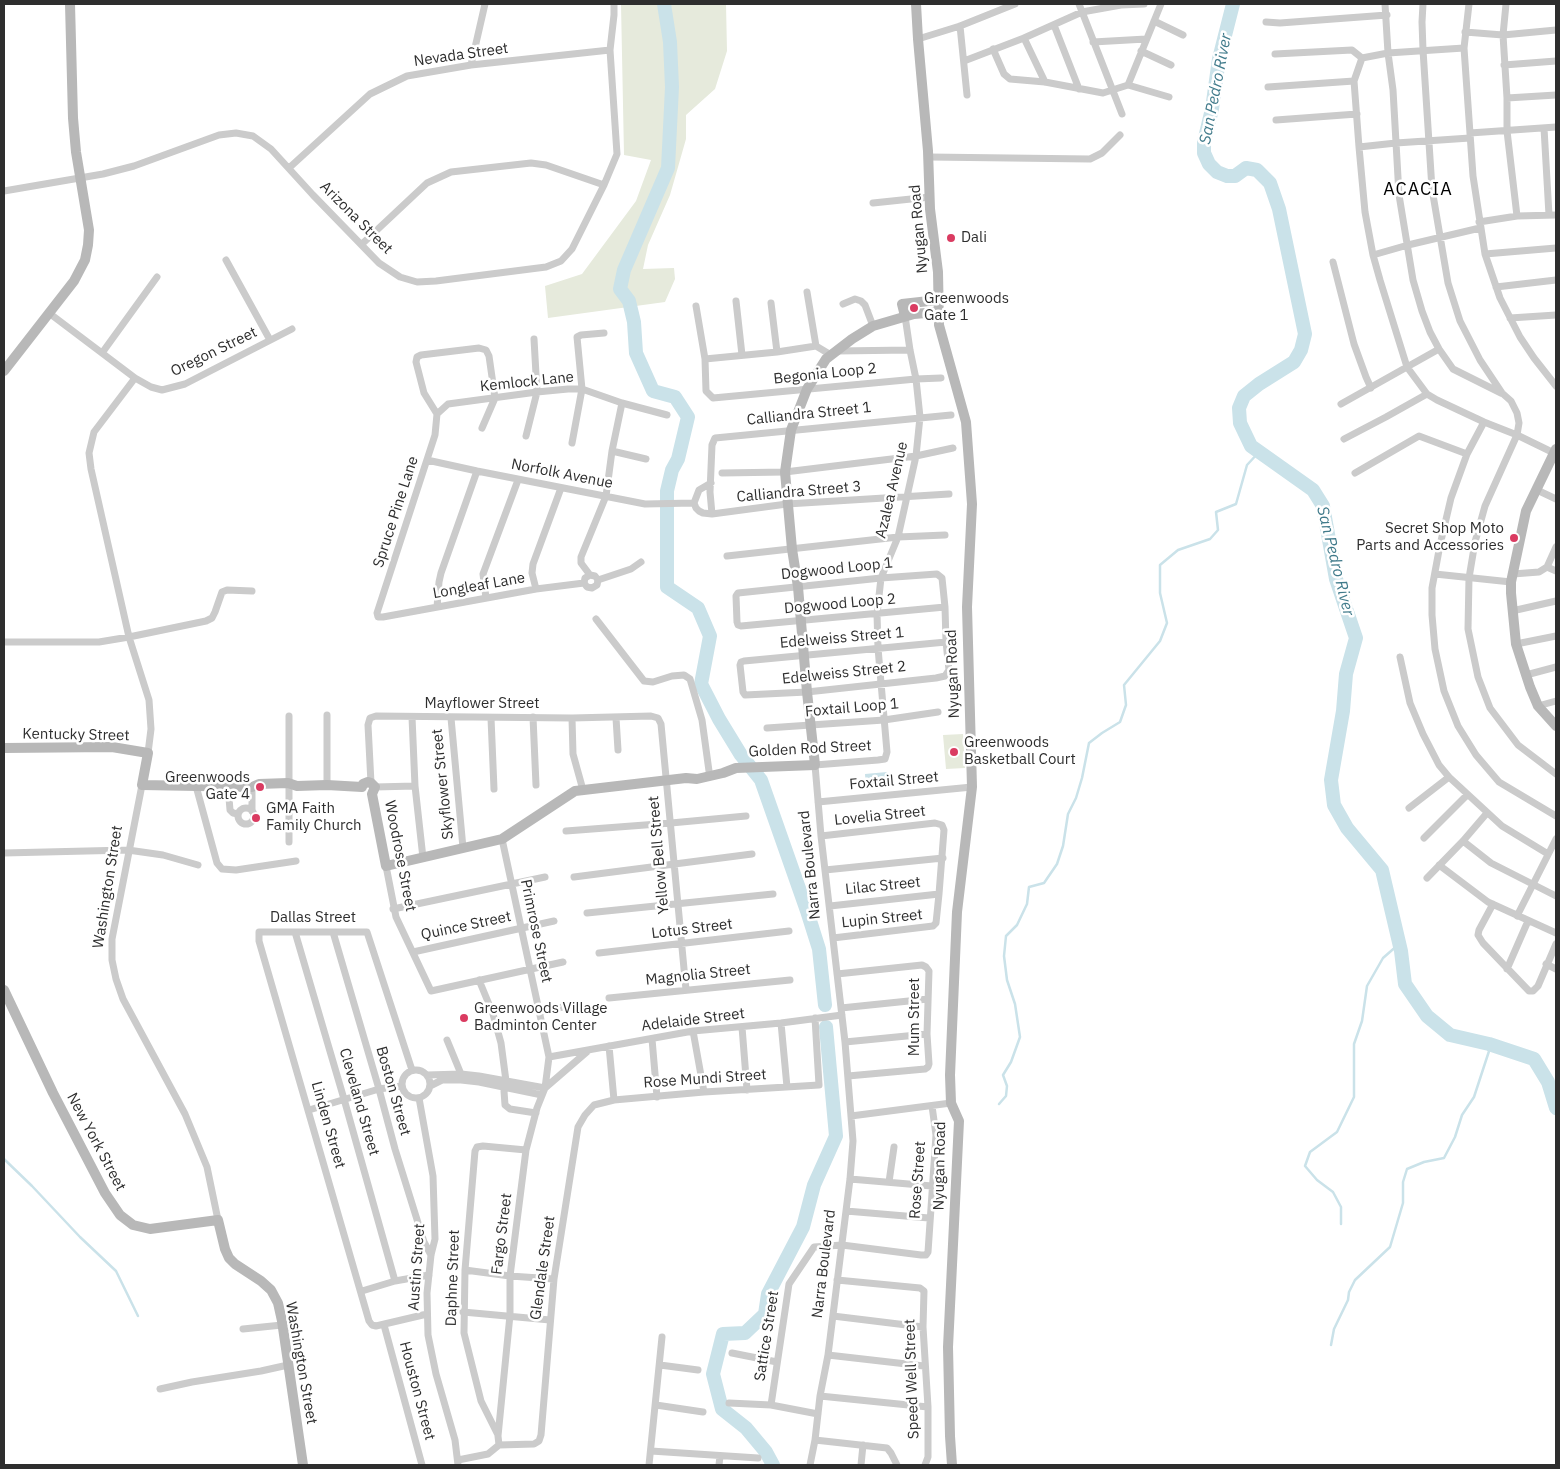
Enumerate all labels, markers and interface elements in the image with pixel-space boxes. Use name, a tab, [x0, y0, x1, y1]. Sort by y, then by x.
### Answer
water label: San Pedro River	[1196, 32, 1236, 146]
street label: Nevada Street	[413, 39, 509, 71]
street label: Arizona Street	[316, 178, 396, 258]
district label: ACACIA	[1382, 179, 1454, 201]
street label: Nyugan Road	[906, 184, 932, 274]
place label: Dali	[961, 229, 987, 247]
marker: Dali	[945, 232, 957, 244]
place label: Greenwoods Gate 1	[924, 290, 1009, 325]
marker: Greenwoods Gate 1	[908, 302, 920, 314]
street label: Oregon Street	[168, 323, 260, 381]
street label: Begonia Loop 2	[773, 360, 877, 388]
street label: Kemlock Lane	[479, 368, 575, 396]
street label: Calliandra Street 1	[746, 399, 872, 429]
street label: Azalea Avenue	[872, 440, 912, 540]
street label: Spruce Pine Lane	[370, 454, 422, 570]
street label: Norfolk Avenue	[510, 455, 614, 493]
street label: Calliandra Street 3	[736, 478, 862, 506]
water label: San Pedro River	[1312, 504, 1358, 618]
place label: Secret Shop Moto Parts and Accessories	[1356, 520, 1504, 555]
marker: Secret Shop Moto Parts and Accessories	[1508, 532, 1520, 544]
street label: Dogwood Loop 1	[780, 554, 894, 584]
street label: Longleaf Lane	[432, 569, 526, 603]
street label: Dogwood Loop 2	[783, 590, 897, 618]
street label: Edelweiss Street 1	[779, 624, 905, 652]
street label: Nyugan Road	[942, 629, 964, 719]
street label: Edelweiss Street 2	[781, 658, 907, 688]
street label: Mayflower Street	[425, 695, 539, 713]
street label: Foxtail Loop 1	[804, 695, 900, 721]
street label: Kentucky Street	[22, 725, 130, 745]
street label: Skyflower Street	[428, 728, 458, 840]
place label: Greenwoods Basketball Court	[964, 734, 1076, 769]
street label: Golden Rod Street	[748, 737, 872, 761]
marker: Greenwoods Basketball Court	[948, 746, 960, 758]
street label: Foxtail Street	[849, 768, 939, 794]
place label: Greenwoods Gate 4	[165, 769, 250, 804]
marker: Greenwoods Gate 4	[254, 781, 266, 793]
street label: Yellow Bell Street	[645, 795, 673, 915]
street label: Woodrose Street	[380, 799, 420, 913]
place label: GMA Faith Family Church	[266, 800, 361, 835]
street label: Lovelia Street	[833, 802, 927, 830]
street label: Narra Boulevard	[795, 810, 825, 920]
marker: GMA Faith Family Church	[250, 812, 262, 824]
street label: Washington Street	[89, 824, 127, 950]
street label: Lilac Street	[844, 873, 922, 899]
street label: Primrose Street	[516, 878, 556, 984]
street label: Lupin Street	[841, 906, 923, 932]
street label: Quince Street	[419, 908, 513, 944]
street label: Dallas Street	[270, 909, 356, 927]
street label: Lotus Street	[650, 915, 734, 943]
street label: Magnolia Street	[645, 961, 751, 989]
street label: Mum Street	[906, 978, 924, 1056]
place label: Greenwoods Village Badminton Center	[474, 1000, 608, 1035]
street label: Adelaide Street	[640, 1005, 746, 1035]
marker: Greenwoods Village Badminton Center	[458, 1012, 470, 1024]
street label: Boston Street	[372, 1044, 414, 1138]
street label: Cleveland Street	[335, 1046, 383, 1158]
street label: Rose Mundi Street	[643, 1066, 767, 1092]
street label: Linden Street	[307, 1079, 349, 1171]
street label: New York Street	[63, 1090, 129, 1194]
street label: Nyugan Road	[930, 1121, 950, 1211]
street label: Rose Street	[906, 1140, 930, 1220]
street label: Fargo Street	[488, 1192, 516, 1276]
street label: Narra Boulevard	[808, 1209, 840, 1319]
street label: Glendale Street	[527, 1215, 559, 1321]
street label: Austin Street	[405, 1223, 429, 1311]
street label: Daphne Street	[442, 1229, 464, 1327]
street label: Sattice Street	[751, 1290, 783, 1382]
street label: Washington Street	[281, 1300, 321, 1426]
street label: Speed Well Street	[901, 1319, 923, 1439]
street label: Houston Street	[395, 1340, 439, 1442]

